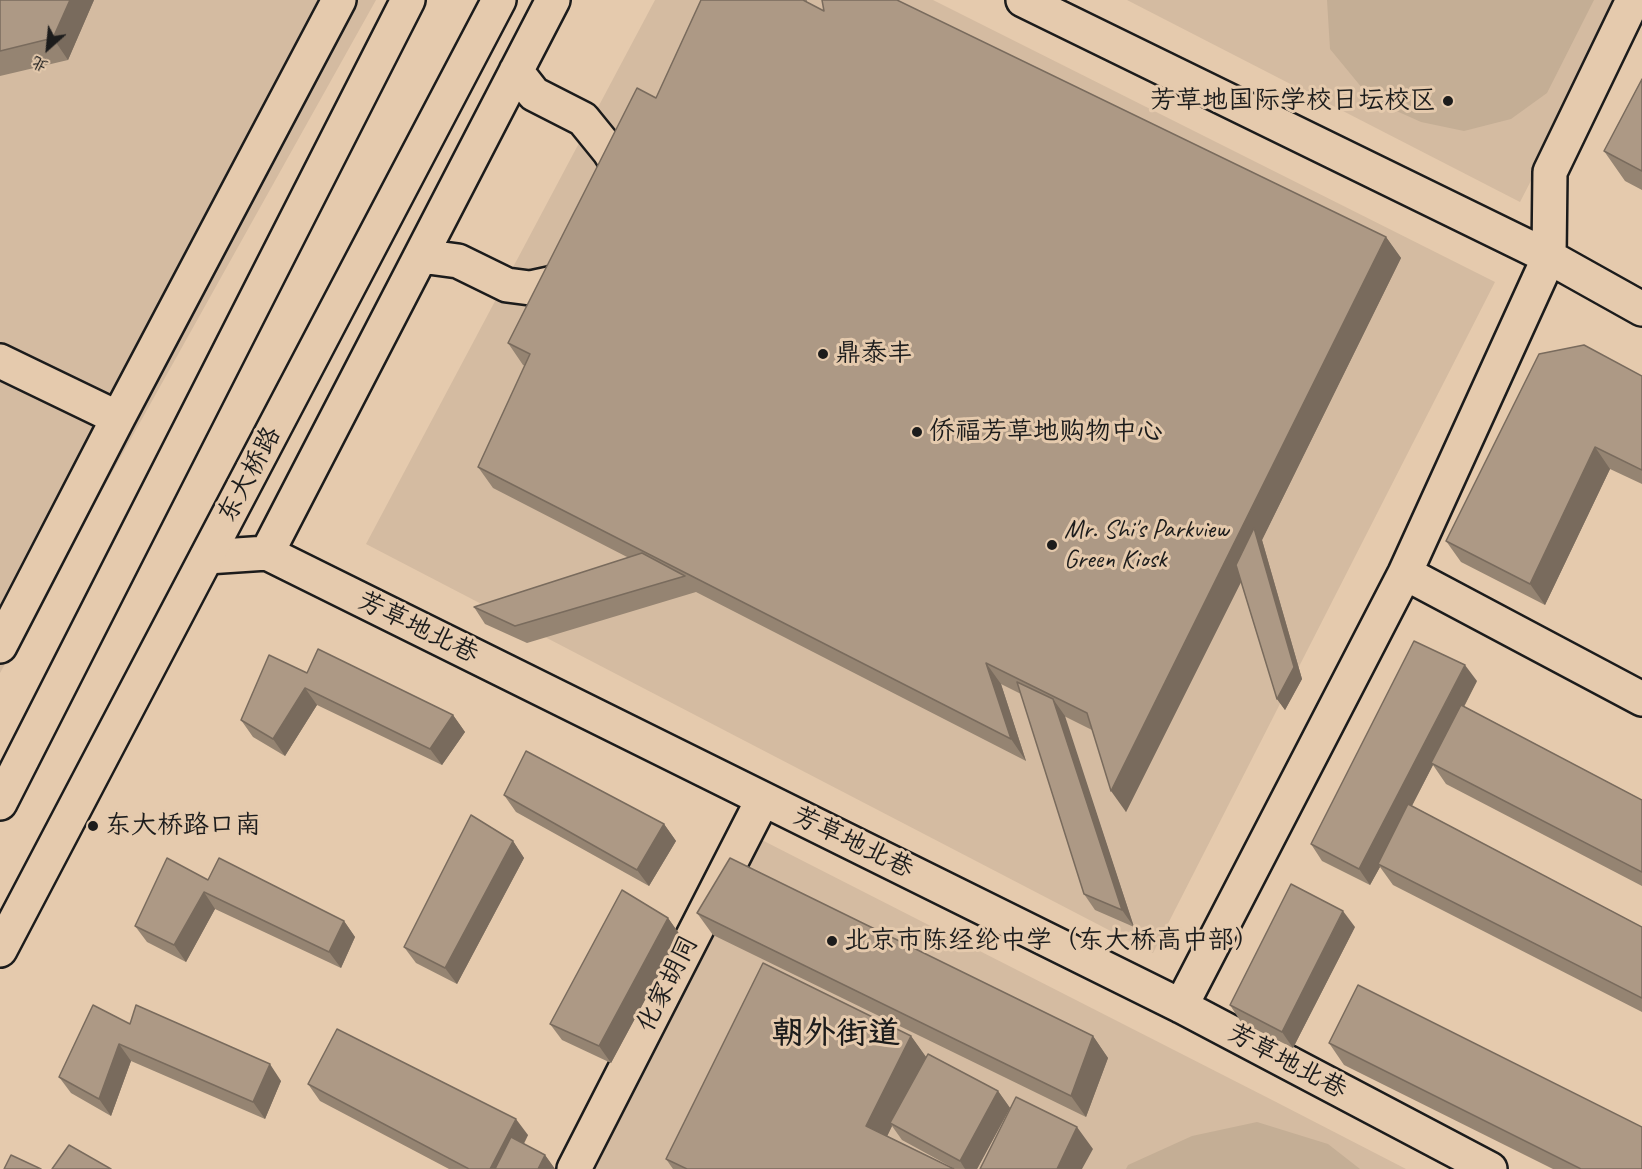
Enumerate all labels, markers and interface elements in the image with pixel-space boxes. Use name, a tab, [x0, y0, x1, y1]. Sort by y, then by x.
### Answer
north arrow	[18, 18, 78, 78]
text: 北	[28, 51, 52, 77]
place label: 芳草地国际学校日坛校区	[1150, 85, 1436, 117]
marker: 芳草地国际学校日坛校区	[1441, 94, 1455, 108]
place label: 鼎泰丰	[835, 338, 913, 370]
marker: 鼎泰丰	[816, 347, 830, 361]
place label: 侨福芳草地购物中心	[929, 416, 1163, 448]
street label: 东大桥路	[212, 422, 288, 528]
marker: 侨福芳草地购物中心	[910, 425, 924, 439]
place label: Mr. Shi's Parkview Green Kiosk	[1064, 514, 1228, 576]
marker: Mr. Shi's Parkview Green Kiosk	[1045, 538, 1059, 552]
street label: 芳草地北巷	[353, 585, 483, 671]
street label: 芳草地北巷	[788, 800, 918, 886]
place label: 东大桥路口南	[105, 810, 261, 842]
marker: 东大桥路口南	[86, 819, 100, 833]
place label: 北京市陈经纶中学（东大桥高中部）	[844, 925, 1260, 957]
street label: 化家胡同	[630, 931, 706, 1037]
marker: 北京市陈经纶中学（东大桥高中部）	[825, 934, 839, 948]
district label: 朝外街道	[772, 1016, 900, 1054]
street label: 芳草地北巷	[1222, 1018, 1352, 1106]

